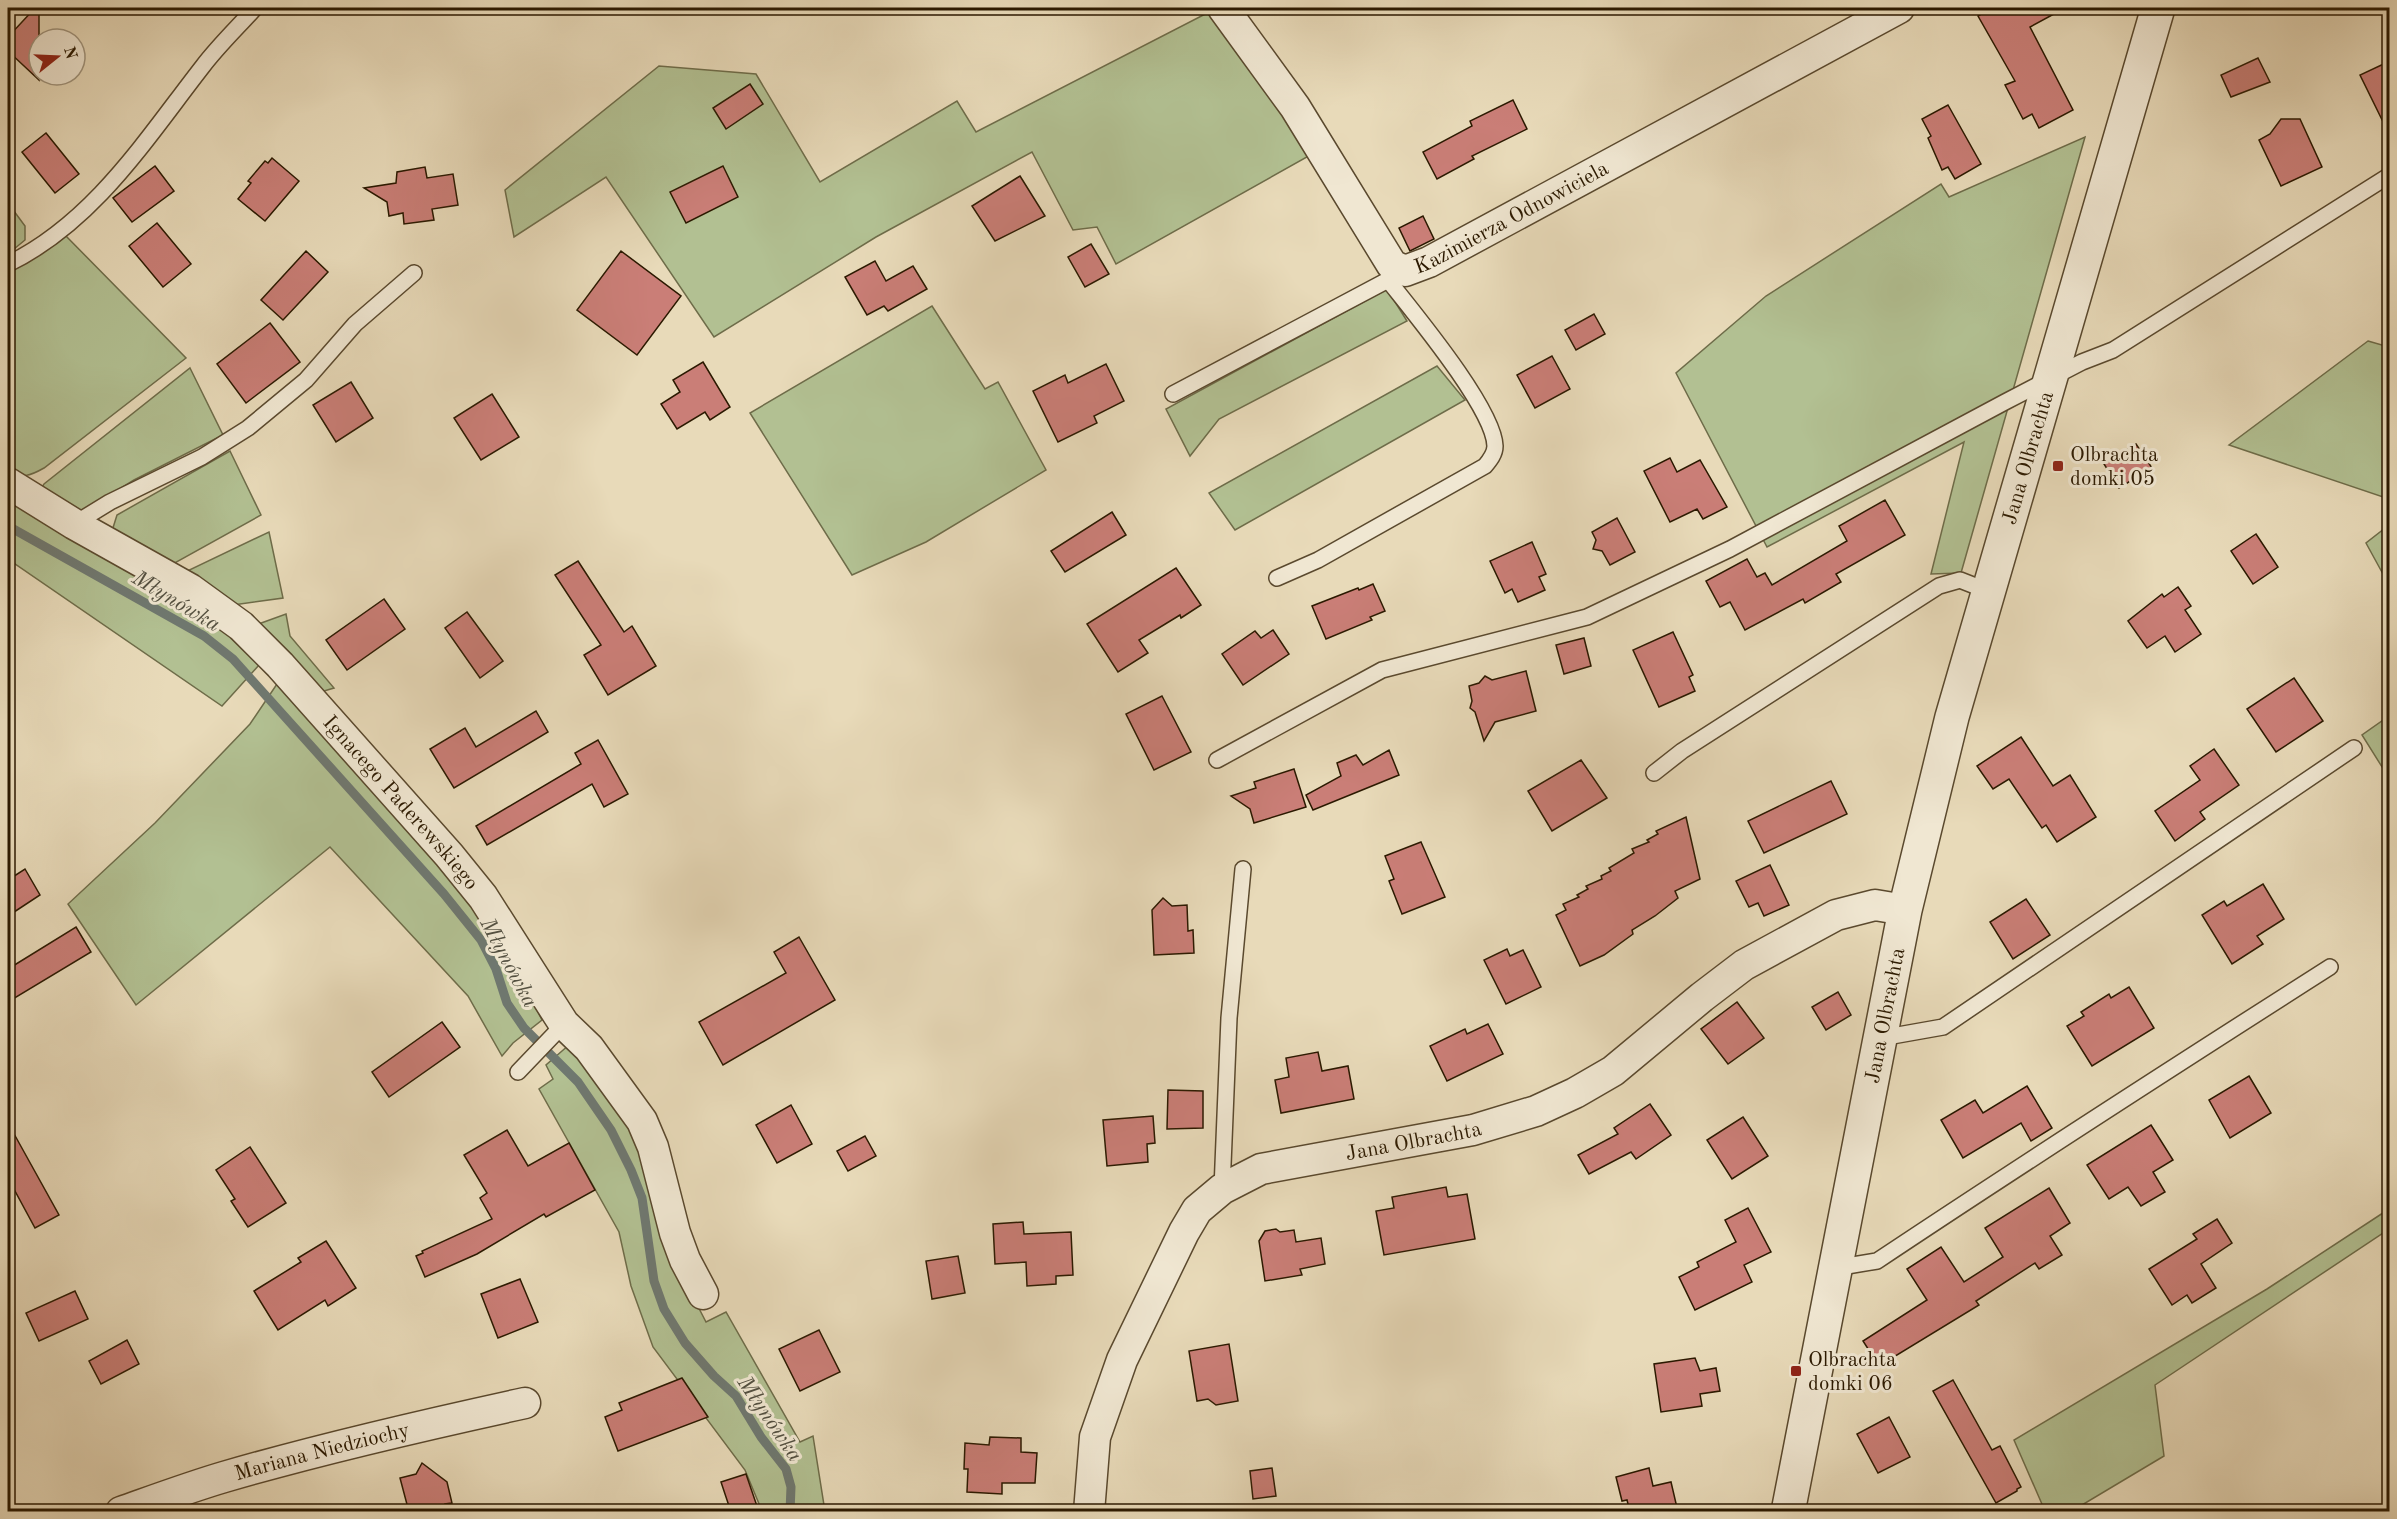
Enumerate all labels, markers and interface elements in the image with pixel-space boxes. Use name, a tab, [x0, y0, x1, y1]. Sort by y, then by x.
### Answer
north arrow	[27, 27, 87, 87]
text: N	[60, 45, 79, 62]
street label: Kazimierza Odnowiciela	[1412, 158, 1612, 279]
street label: Jana Olbrachta	[1999, 389, 2058, 527]
place label: Olbrachta domki 05	[2070, 445, 2158, 490]
marker: Olbrachta domki 05	[2051, 459, 2065, 473]
water label: Młynówka	[127, 566, 224, 637]
street label: Ignacego Paderewskiego	[318, 712, 482, 894]
water label: Młynówka	[475, 913, 541, 1012]
street label: Jana Olbrachta	[1863, 946, 1909, 1085]
street label: Jana Olbrachta	[1344, 1119, 1484, 1165]
place label: Olbrachta domki 06	[1808, 1350, 1896, 1395]
marker: Olbrachta domki 06	[1789, 1364, 1803, 1378]
water label: Młynówka	[732, 1371, 806, 1466]
street label: Mariana Niedziochy	[232, 1420, 412, 1485]

